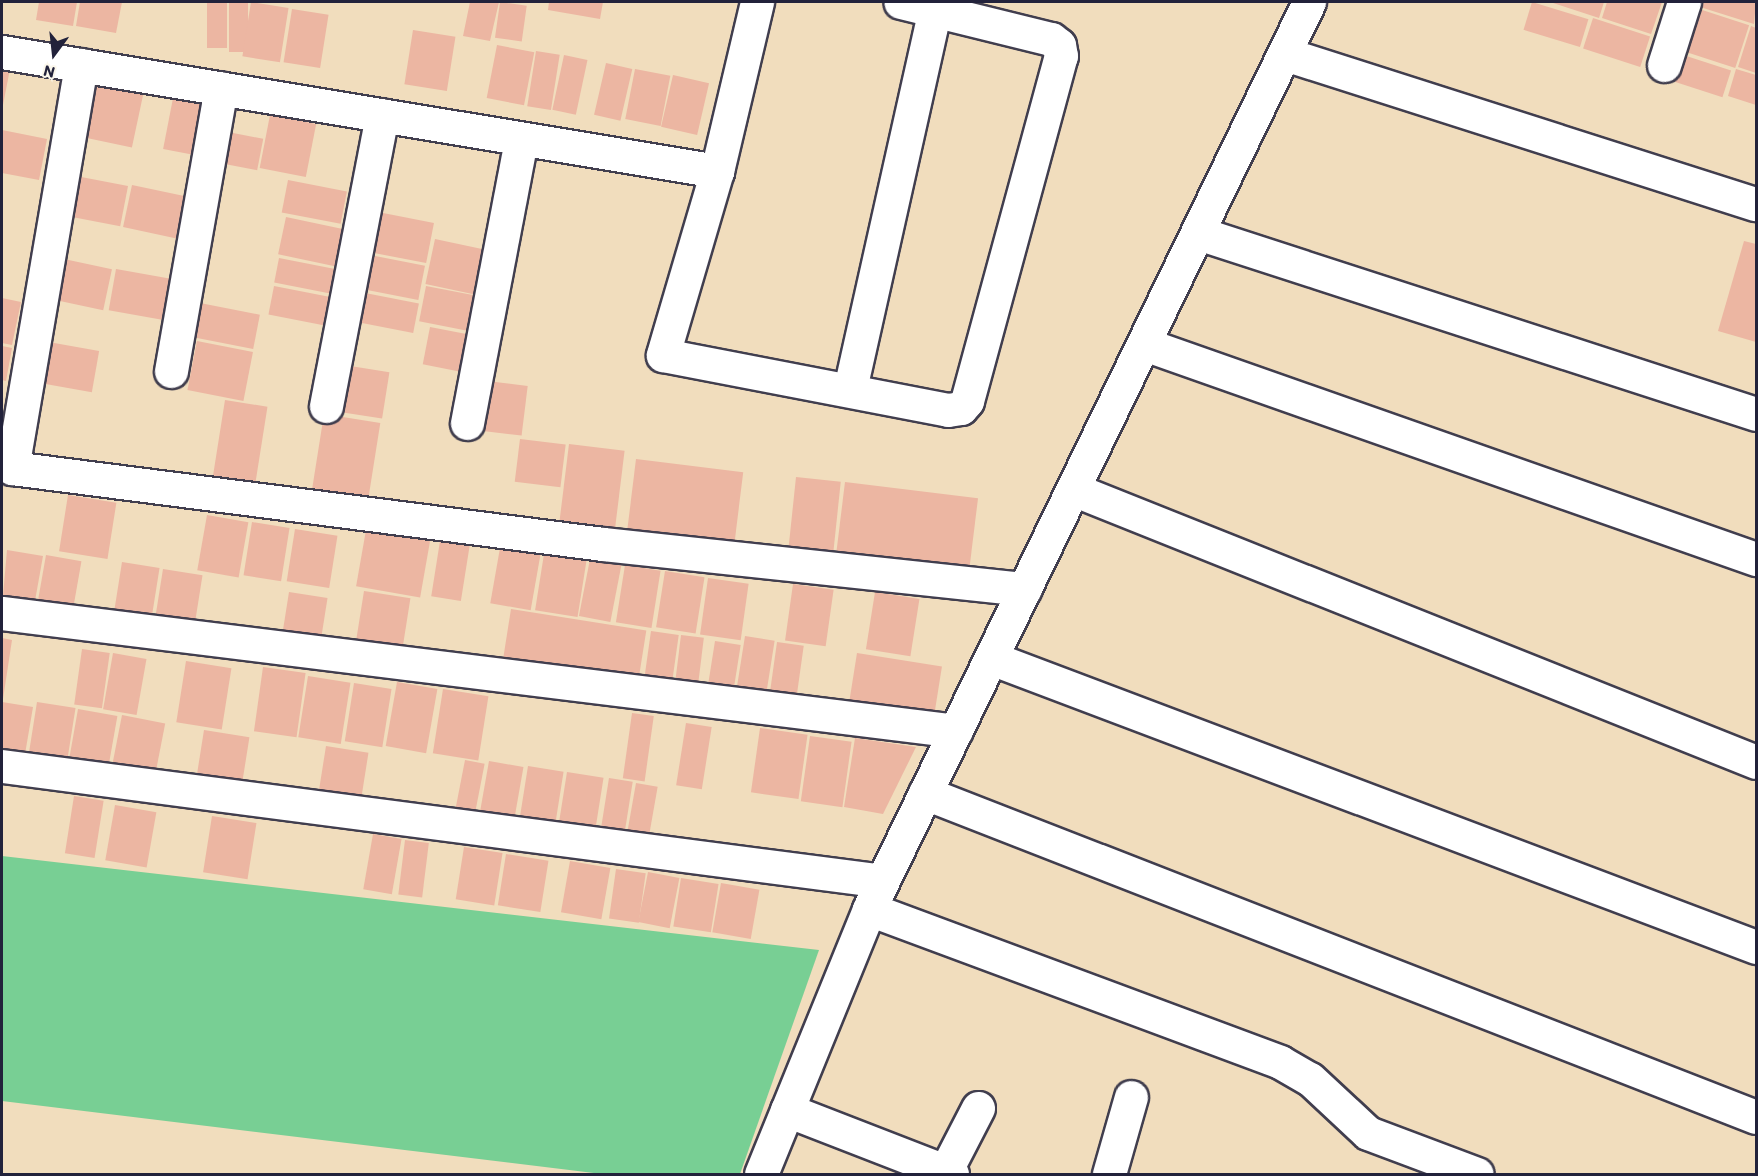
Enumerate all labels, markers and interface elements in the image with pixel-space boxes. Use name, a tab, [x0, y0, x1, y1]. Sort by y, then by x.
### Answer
north arrow	[24, 24, 84, 84]
text: N	[42, 61, 57, 82]

